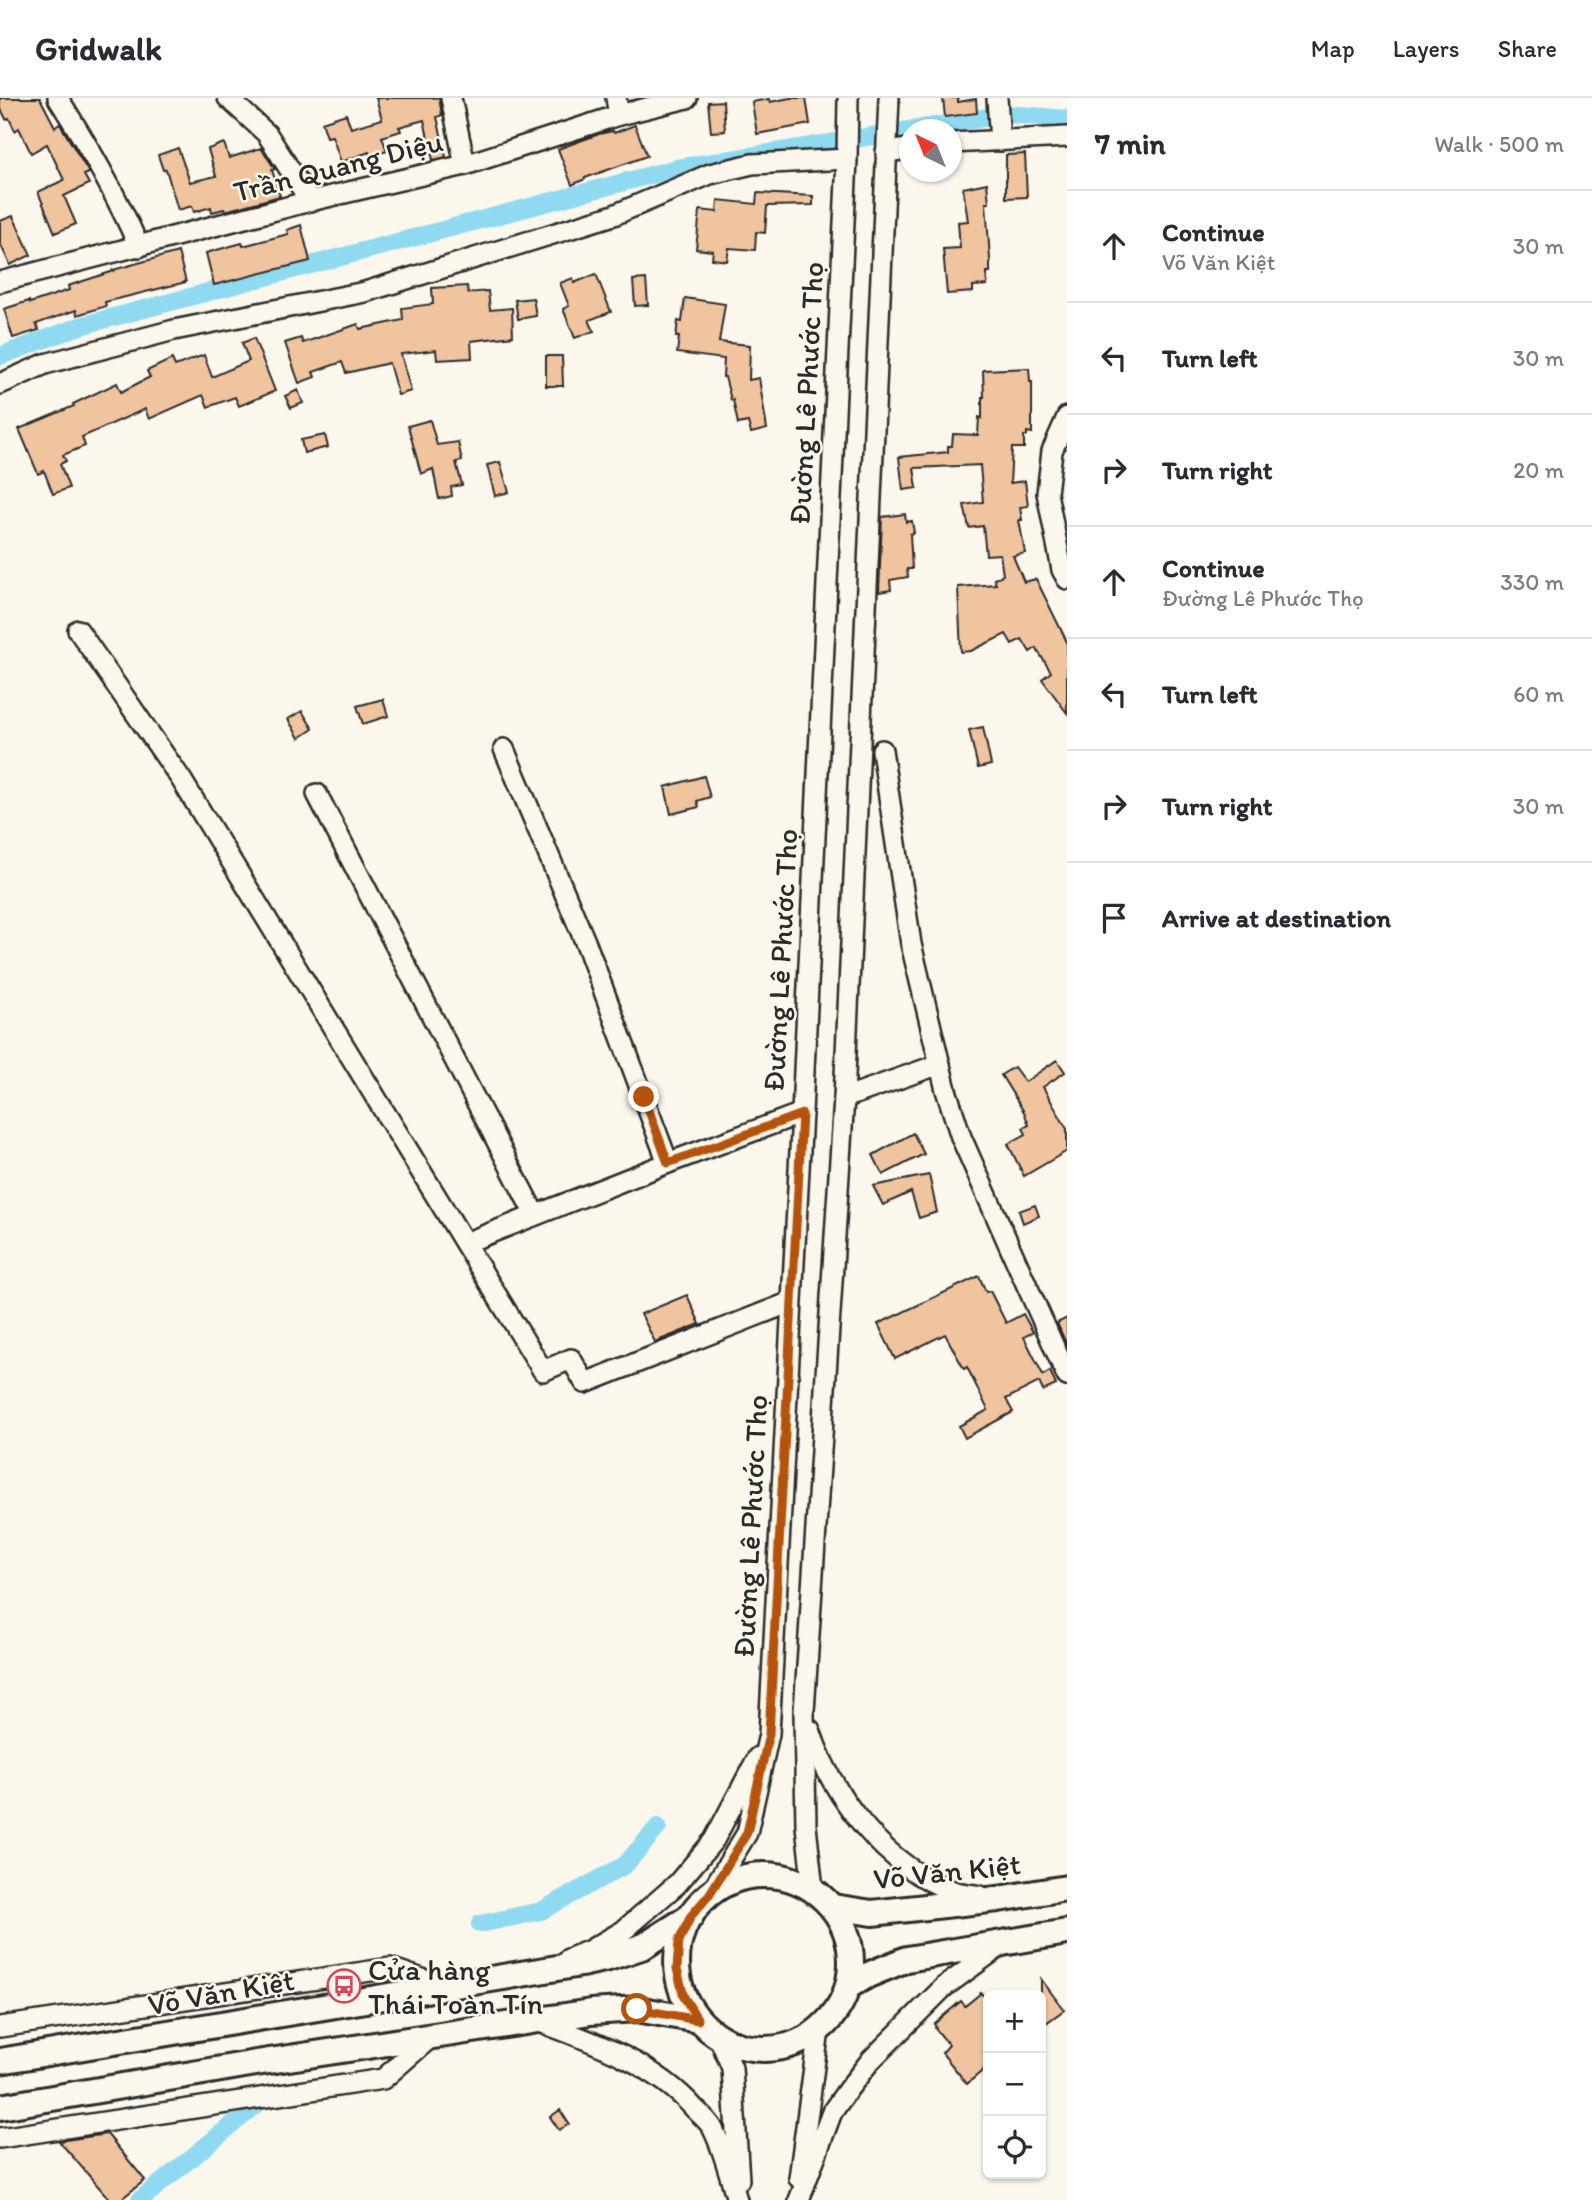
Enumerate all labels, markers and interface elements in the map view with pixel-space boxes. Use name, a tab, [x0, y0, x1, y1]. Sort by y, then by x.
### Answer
text: Gridwalk	[35, 29, 162, 68]
text: Map	[1311, 34, 1355, 63]
text: Layers	[1393, 34, 1460, 63]
text: Share	[1498, 34, 1557, 63]
north arrow	[899, 119, 962, 182]
street label: Trần Quang Diệu	[229, 122, 447, 210]
text: 7 min	[1095, 125, 1166, 162]
text: Walk · 500 m	[1434, 130, 1564, 158]
text: Continue	[1162, 216, 1265, 248]
icon: ahead	[1095, 227, 1133, 265]
text: 30 m	[1513, 232, 1564, 260]
text: Võ Văn Kiệt	[1162, 248, 1275, 276]
street label: Đường Lê Phước Thọ	[781, 261, 831, 525]
icon: left	[1095, 339, 1133, 377]
text: Turn left	[1162, 342, 1258, 374]
text: 30 m	[1513, 344, 1564, 372]
icon: right	[1095, 451, 1133, 489]
text: Turn right	[1162, 454, 1273, 486]
text: 20 m	[1513, 456, 1564, 484]
text: Continue	[1162, 552, 1265, 584]
icon: ahead	[1095, 563, 1133, 601]
text: 330 m	[1500, 568, 1564, 596]
text: Đường Lê Phước Thọ	[1162, 584, 1364, 612]
icon: left	[1095, 675, 1133, 713]
text: Turn left	[1162, 678, 1258, 710]
text: 60 m	[1513, 680, 1564, 708]
icon: right	[1095, 787, 1133, 825]
text: Turn right	[1162, 790, 1273, 822]
text: 30 m	[1513, 792, 1564, 820]
street label: Đường Lê Phước Thọ	[755, 828, 805, 1092]
icon: arrive	[1095, 899, 1133, 937]
text: Arrive at destination	[1162, 902, 1391, 934]
route end	[628, 1081, 659, 1112]
street label: Đường Lê Phước Thọ	[725, 1394, 775, 1658]
street label: Võ Văn Kiệt	[871, 1845, 1023, 1897]
place label: Cửa hàng Thái Toàn Tín	[368, 1951, 543, 2022]
street label: Võ Văn Kiệt	[145, 1961, 297, 2023]
bus stop icon: Cửa hàng Thái Toàn Tín	[325, 1967, 363, 2005]
map controls	[983, 1990, 1046, 2179]
button: +	[983, 1990, 1046, 2053]
route start	[621, 1993, 652, 2024]
button: −	[983, 2053, 1046, 2116]
button: locate	[983, 2116, 1046, 2179]

